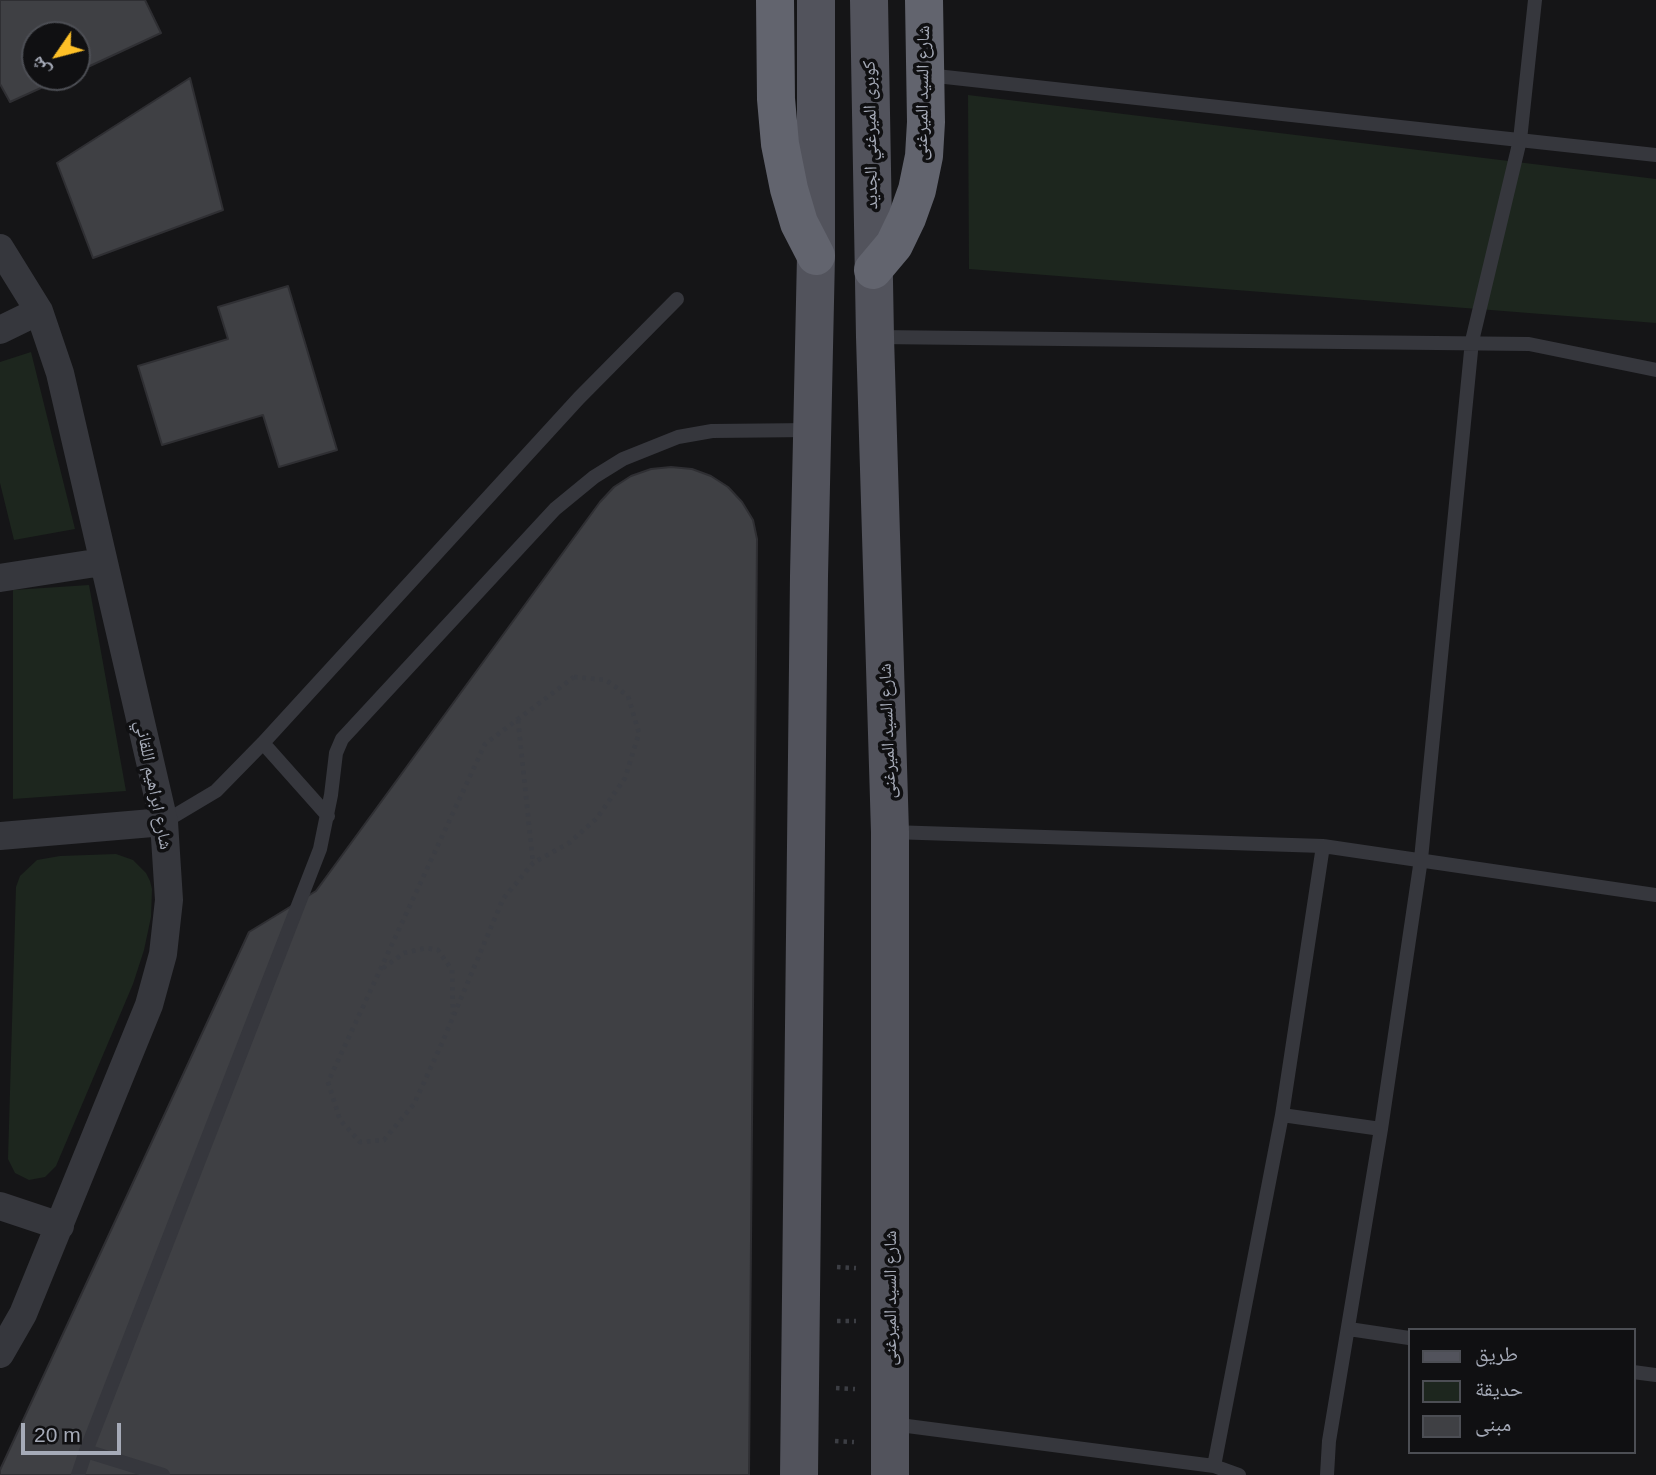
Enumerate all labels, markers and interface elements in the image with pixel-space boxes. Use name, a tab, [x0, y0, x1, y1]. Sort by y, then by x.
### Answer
north arrow	[21, 21, 91, 91]
street label: شارع السيد الميرغنى	[911, 25, 935, 161]
text: ش	[26, 53, 54, 81]
street label: كوبرى الميرغني الجديد	[859, 61, 883, 209]
street label: شارع السيد الميرغنى	[875, 663, 901, 799]
street label: شارع ابراهيم اللقاني	[130, 718, 176, 852]
street label: شارع السيد الميرغنى	[880, 1230, 902, 1366]
legend	[1408, 1328, 1635, 1454]
text: طريق	[1475, 1342, 1518, 1365]
text: حديقة	[1475, 1377, 1523, 1400]
scale bar	[24, 1408, 124, 1452]
text: مبنى	[1475, 1412, 1511, 1435]
text: 20 m	[34, 1423, 81, 1446]

